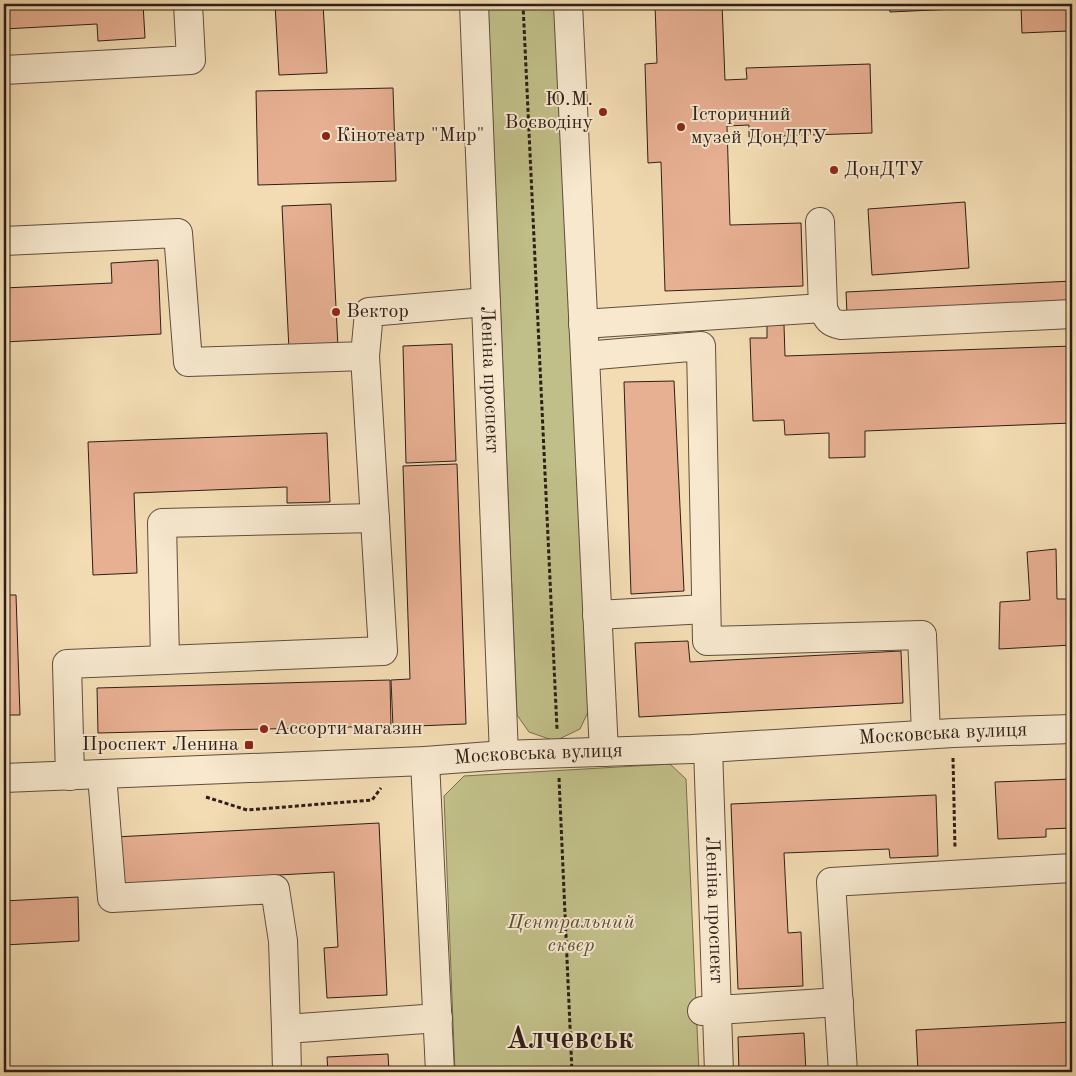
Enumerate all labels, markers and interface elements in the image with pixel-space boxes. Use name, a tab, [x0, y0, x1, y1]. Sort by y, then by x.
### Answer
place label: Ю.М. Воєводіну	[505, 90, 593, 133]
place label: Історичний музей ДонДТУ	[691, 105, 828, 148]
marker: Ю.М. Воєводіну	[597, 106, 609, 118]
marker: Історичний музей ДонДТУ	[675, 121, 687, 133]
place label: Кінотеатр "Мир"	[336, 126, 484, 146]
marker: Кінотеатр "Мир"	[320, 130, 332, 142]
place label: ДонДТУ	[844, 160, 924, 180]
marker: ДонДТУ	[828, 164, 840, 176]
place label: Вектор	[346, 302, 409, 322]
marker: Вектор	[330, 306, 342, 318]
street label: Леніна проспект	[476, 306, 502, 454]
place label: Ассорти магазин	[274, 719, 423, 739]
street label: Московська вулиця	[858, 721, 1028, 749]
marker: Ассорти магазин	[258, 723, 270, 735]
place label: Проспект Ленина	[82, 735, 239, 755]
marker: Проспект Ленина	[243, 739, 255, 751]
street label: Московська вулиця	[453, 741, 623, 769]
street label: Леніна проспект	[701, 836, 726, 984]
park label: Центральний сквер	[506, 913, 635, 956]
district label: Алчевськ	[506, 1025, 634, 1055]

